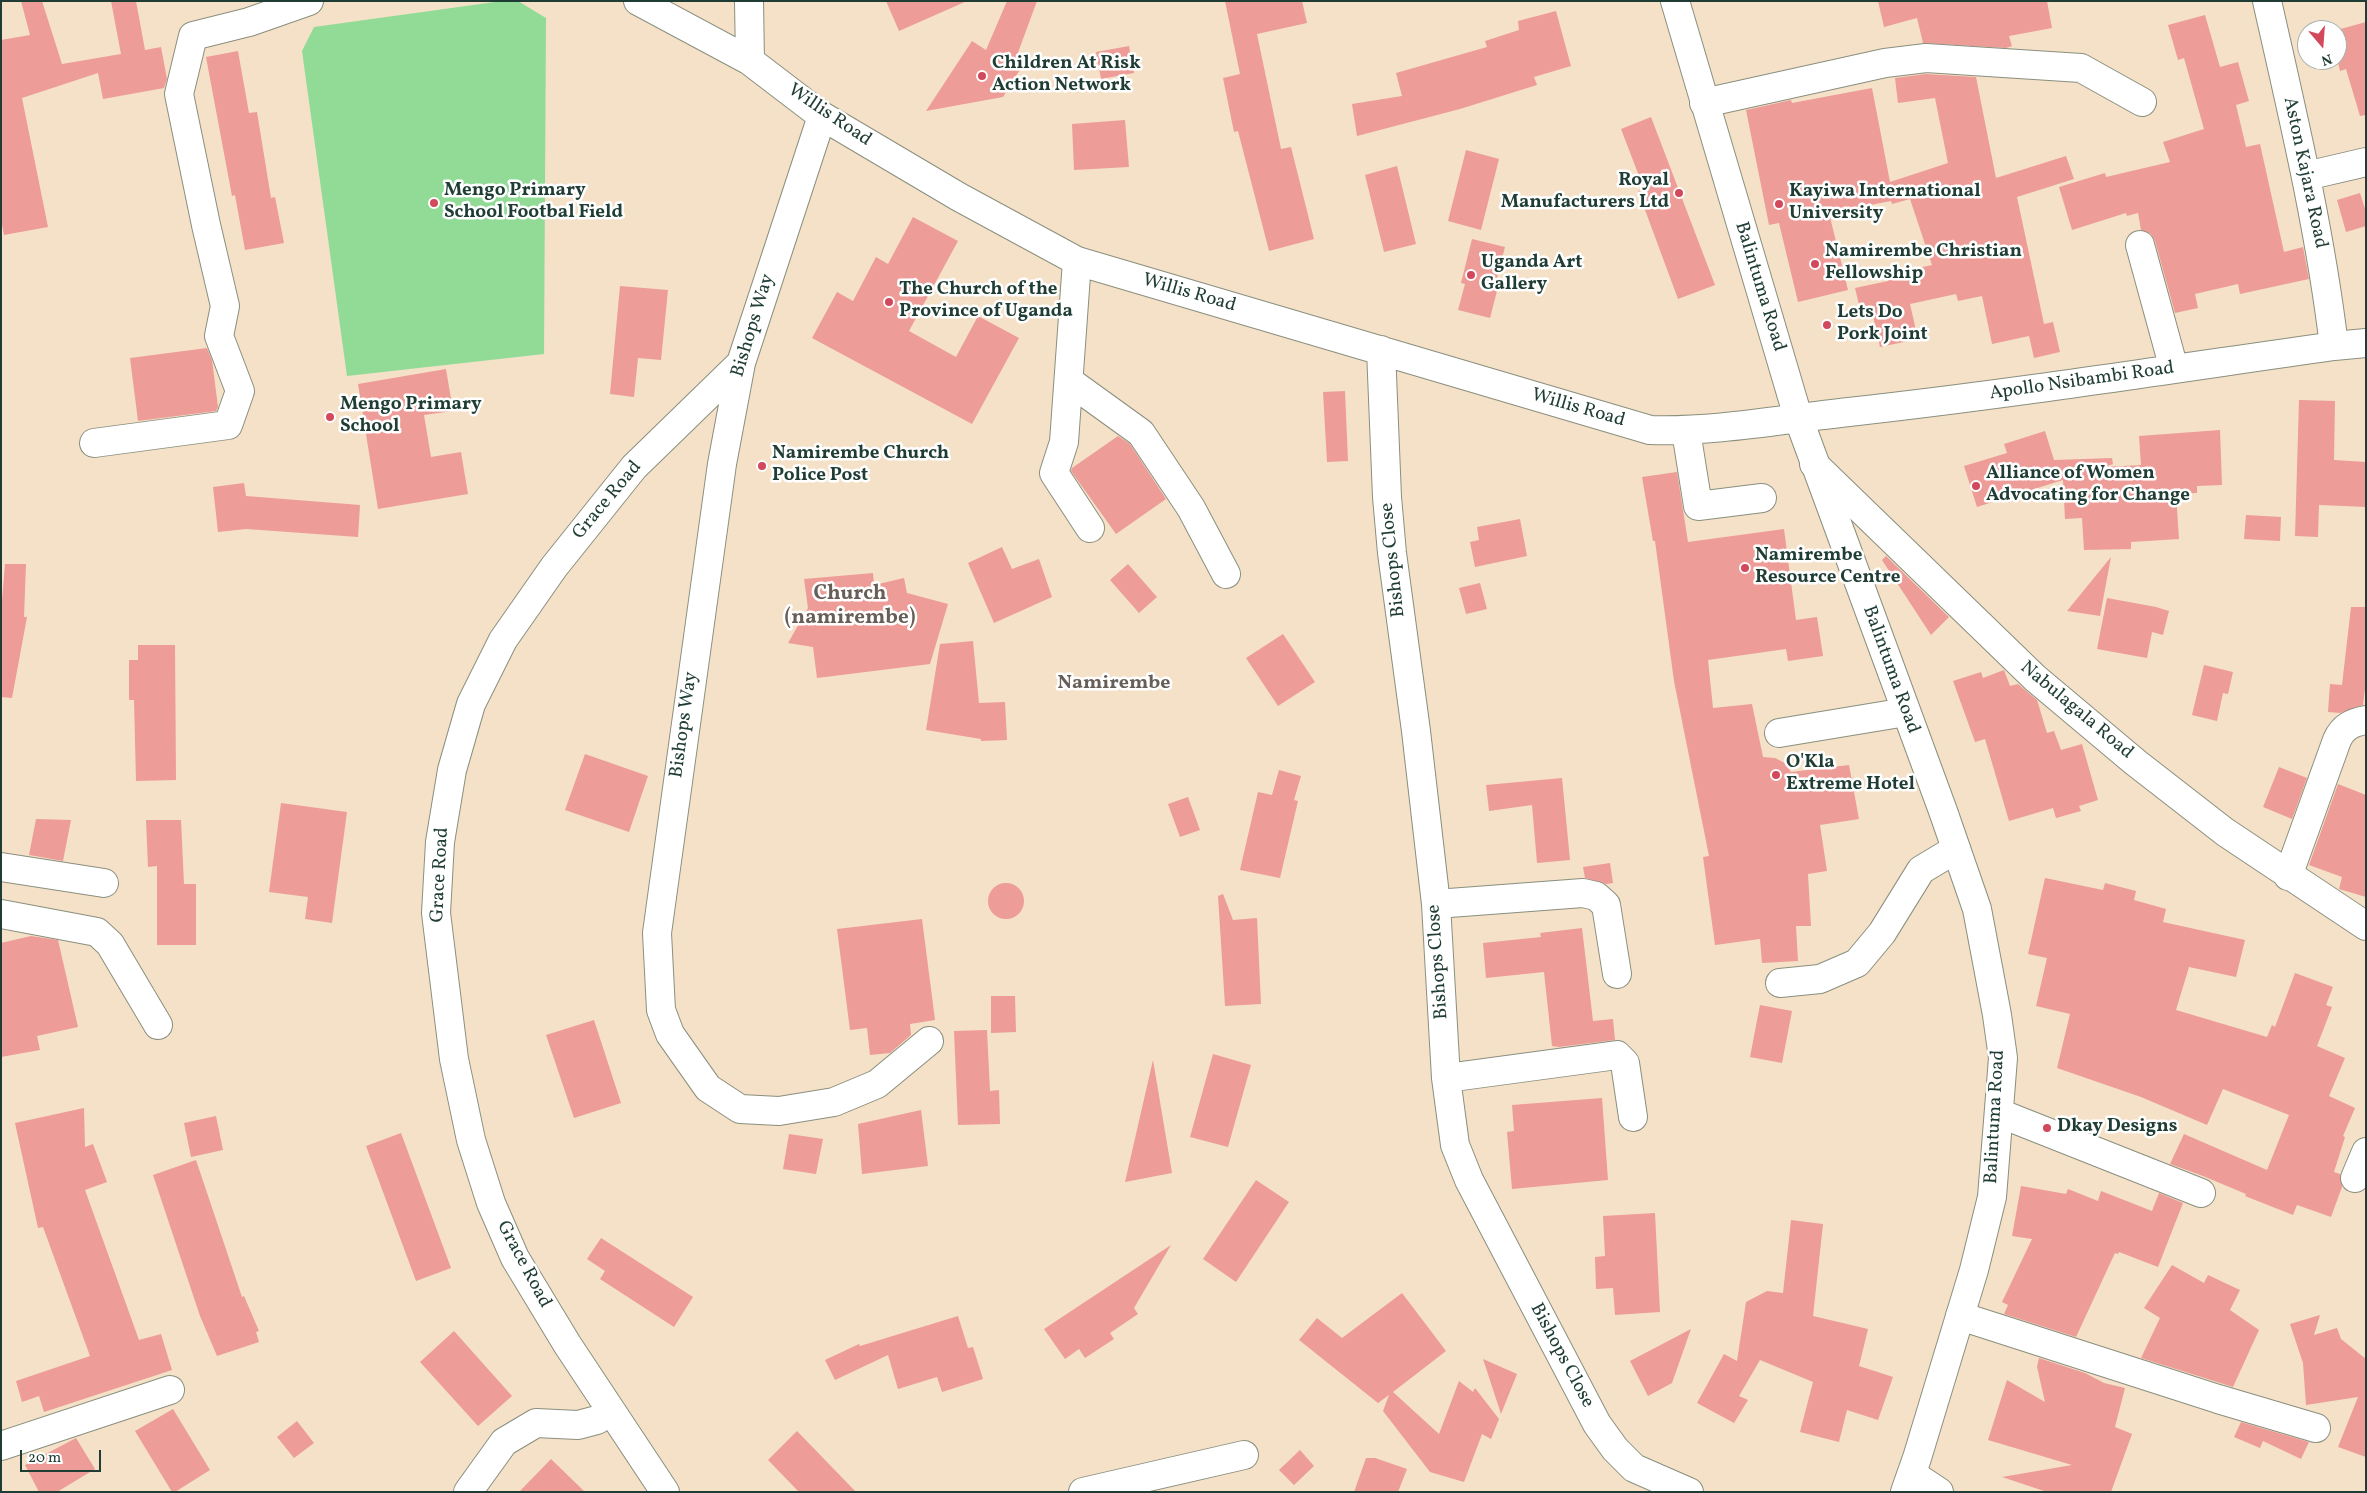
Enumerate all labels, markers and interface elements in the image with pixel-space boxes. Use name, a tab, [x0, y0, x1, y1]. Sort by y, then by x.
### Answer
north arrow	[2297, 20, 2347, 70]
text: N	[2319, 48, 2334, 69]
place label: Children At Risk Action Network	[992, 54, 1141, 98]
marker: Children At Risk Action Network	[976, 70, 988, 82]
street label: Willis Road	[783, 80, 875, 152]
street label: Aston Kajara Road	[2277, 95, 2331, 251]
place label: Royal Manufacturers Ltd	[1501, 171, 1669, 215]
place label: Mengo Primary School Footbal Field	[444, 181, 623, 225]
place label: Kayiwa International University	[1789, 182, 1981, 226]
marker: Royal Manufacturers Ltd	[1673, 187, 1685, 199]
marker: Mengo Primary School Footbal Field	[428, 197, 440, 209]
marker: Kayiwa International University	[1773, 198, 1785, 210]
street label: Balintuma Road	[1728, 219, 1790, 355]
place label: Namirembe Christian Fellowship	[1825, 242, 2022, 286]
place label: Uganda Art Gallery	[1481, 253, 1582, 297]
marker: Namirembe Christian Fellowship	[1809, 258, 1821, 270]
marker: Uganda Art Gallery	[1465, 269, 1477, 281]
street label: Willis Road	[1140, 270, 1238, 318]
street label: Bishops Way	[727, 272, 781, 380]
place label: The Church of the Province of Uganda	[899, 280, 1073, 324]
marker: The Church of the Province of Uganda	[883, 296, 895, 308]
place label: Lets Do Pork Joint	[1837, 303, 1928, 347]
marker: Lets Do Pork Joint	[1821, 319, 1833, 331]
street label: Apollo Nsibambi Road	[1988, 358, 2176, 406]
street label: Willis Road	[1529, 385, 1627, 433]
place label: Mengo Primary School	[340, 395, 482, 439]
marker: Mengo Primary School	[324, 411, 336, 423]
place label: Namirembe Church Police Post	[772, 444, 949, 488]
street label: Grace Road	[569, 457, 647, 545]
marker: Namirembe Church Police Post	[756, 460, 768, 472]
place label: Alliance of Women Advocating for Change	[1986, 464, 2190, 508]
marker: Alliance of Women Advocating for Change	[1970, 480, 1982, 492]
street label: Bishops Close	[1377, 501, 1411, 619]
place label: Namirembe Resource Centre	[1755, 546, 1900, 590]
marker: Namirembe Resource Centre	[1739, 562, 1751, 574]
district label: Church (namirembe)	[785, 582, 915, 632]
street label: Balintuma Road	[1856, 603, 1924, 737]
street label: Nabulagala Road	[2015, 657, 2137, 765]
street label: Bishops Way	[666, 671, 704, 779]
district label: Namirembe	[1057, 672, 1171, 696]
place label: O'Kla Extreme Hotel	[1786, 753, 1915, 797]
marker: O'Kla Extreme Hotel	[1770, 769, 1782, 781]
street label: Grace Road	[427, 827, 455, 923]
street label: Bishops Close	[1424, 904, 1454, 1020]
street label: Balintuma Road	[1981, 1049, 2011, 1185]
place label: Dkay Designs	[2057, 1117, 2177, 1139]
marker: Dkay Designs	[2041, 1122, 2053, 1134]
street label: Grace Road	[491, 1217, 555, 1313]
street label: Bishops Close	[1524, 1300, 1598, 1412]
scale bar	[22, 1440, 104, 1472]
text: 20 m	[28, 1448, 61, 1469]

